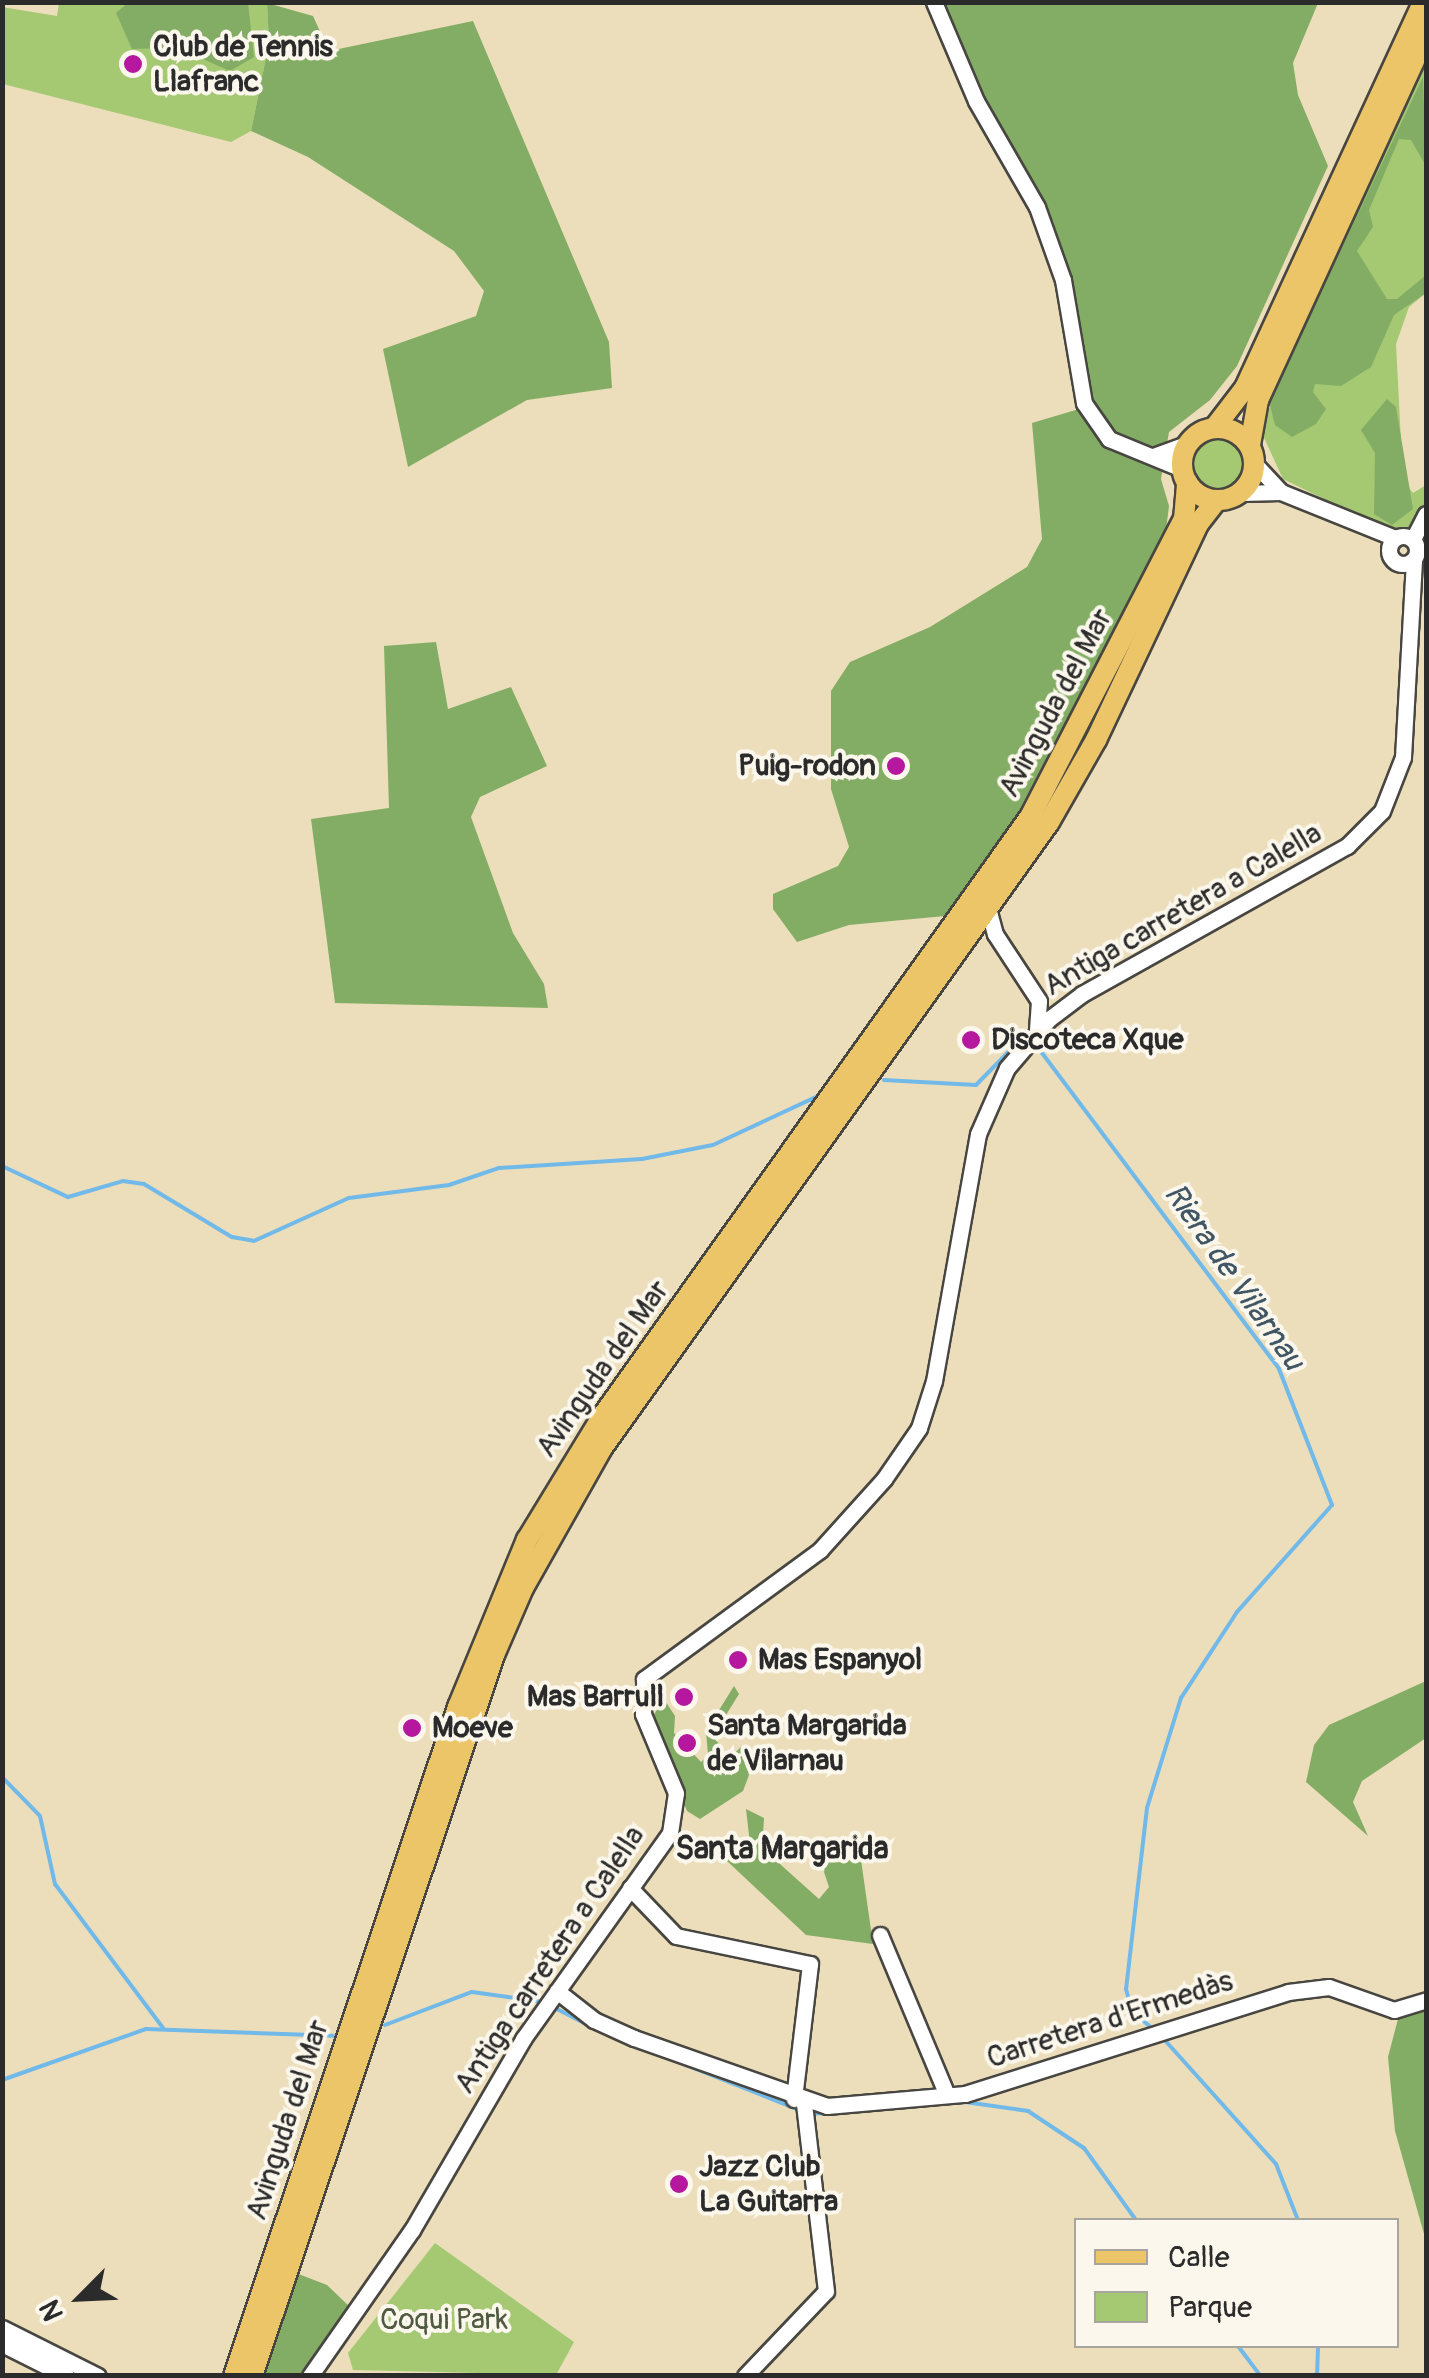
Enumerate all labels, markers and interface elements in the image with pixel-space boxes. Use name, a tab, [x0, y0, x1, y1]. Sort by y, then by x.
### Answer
place label: Club de Tennis Llafranc	[153, 29, 333, 100]
marker: Club de Tennis Llafranc	[122, 53, 144, 75]
street label: Avinguda del Mar	[991, 603, 1121, 803]
place label: Puig-rodon	[738, 748, 876, 784]
marker: Puig-rodon	[885, 755, 907, 777]
street label: Antiga carretera a Calella	[1038, 816, 1328, 1004]
place label: Discoteca Xque	[991, 1022, 1183, 1058]
marker: Discoteca Xque	[960, 1029, 982, 1051]
water label: Riera de Vilarnau	[1155, 1176, 1313, 1378]
street label: Avinguda del Mar	[529, 1273, 677, 1465]
place label: Mas Espanyol	[758, 1642, 922, 1678]
marker: Mas Espanyol	[727, 1649, 749, 1671]
place label: Mas Barrull	[527, 1679, 664, 1715]
marker: Mas Barrull	[673, 1686, 695, 1708]
place label: Santa Margarida de Vilarnau	[707, 1708, 907, 1778]
place label: Moeve	[432, 1710, 513, 1746]
marker: Moeve	[401, 1717, 423, 1739]
marker: Santa Margarida de Vilarnau	[676, 1732, 698, 1754]
street label: Antiga carretera a Calella	[447, 1819, 653, 2101]
district label: Santa Margarida	[675, 1830, 889, 1868]
street label: Carretera d'Ermedàs	[983, 1963, 1237, 2077]
street label: Avinguda del Mar	[239, 2015, 337, 2225]
place label: Jazz Club La Guitarra	[699, 2149, 838, 2220]
marker: Jazz Club La Guitarra	[668, 2173, 690, 2195]
legend	[1074, 2218, 1399, 2348]
text: Calle	[1168, 2239, 1230, 2276]
north arrow	[30, 2248, 130, 2348]
text: Parque	[1168, 2289, 1252, 2326]
text: N	[32, 2295, 72, 2326]
park label: Coqui Park	[380, 2302, 508, 2338]

